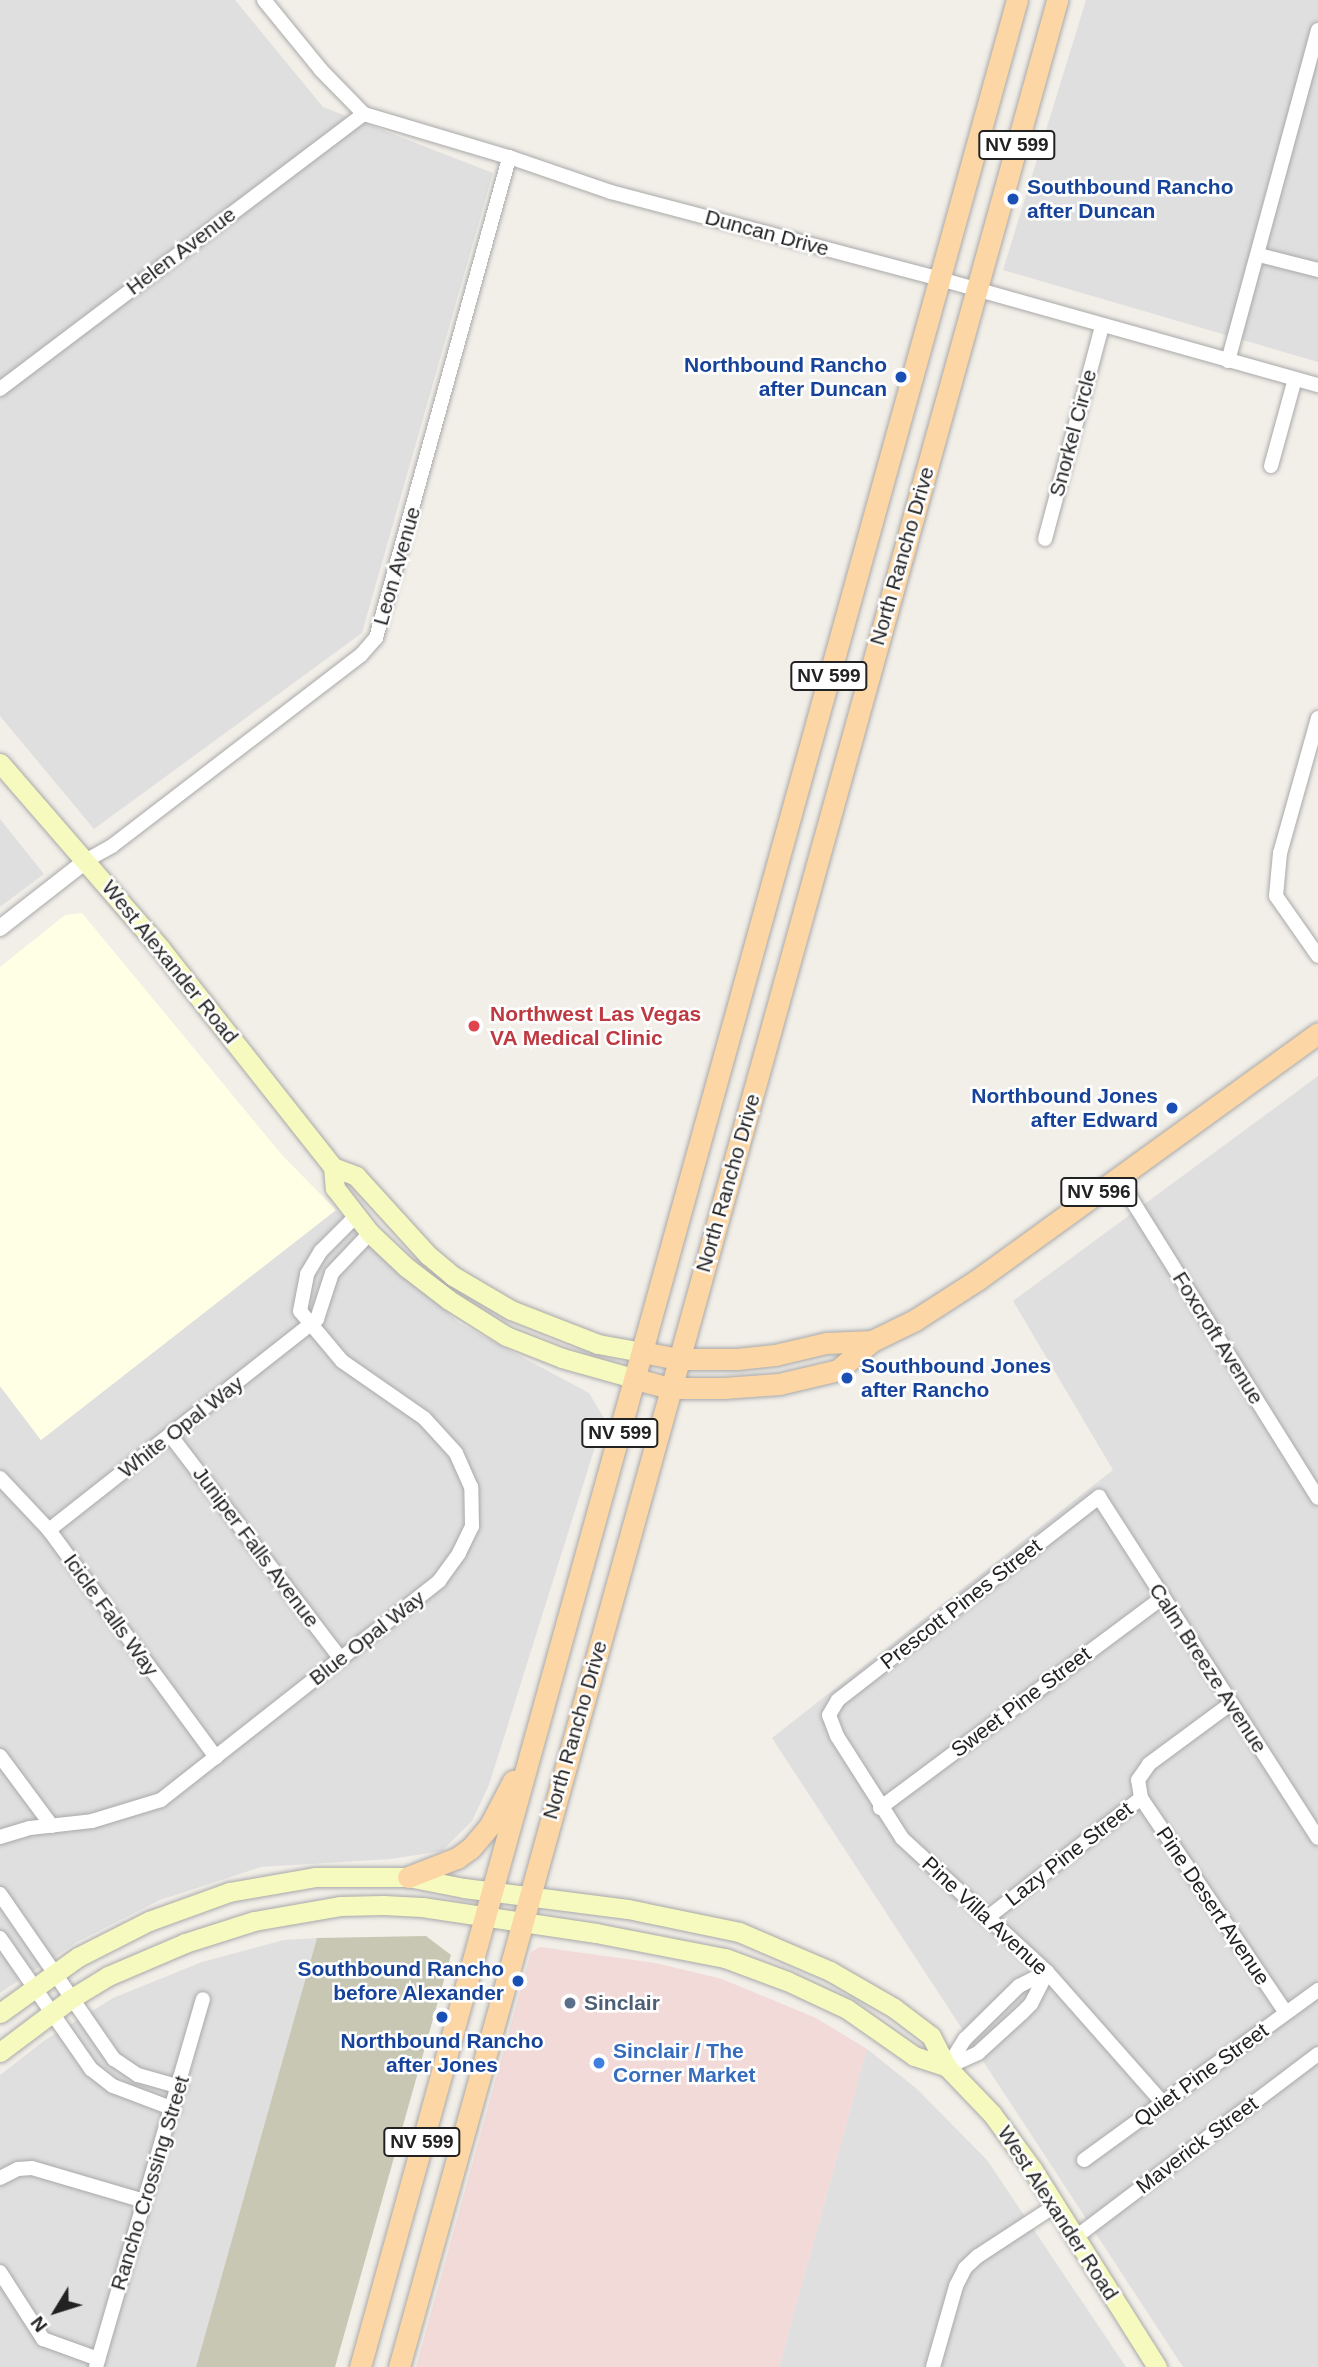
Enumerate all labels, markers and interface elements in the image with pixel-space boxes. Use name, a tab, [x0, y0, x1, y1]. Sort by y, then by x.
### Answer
road number: NV 599	[977, 130, 1057, 160]
place label: Southbound Rancho after Duncan	[1027, 174, 1233, 224]
marker: Southbound Rancho after Duncan	[1005, 191, 1021, 207]
street label: Helen Avenue	[121, 201, 241, 301]
street label: Duncan Drive	[702, 204, 832, 262]
place label: Northbound Rancho after Duncan	[684, 352, 887, 402]
street label: Snorkel Circle	[1044, 367, 1102, 499]
marker: Northbound Rancho after Duncan	[893, 369, 909, 385]
street label: North Rancho Drive	[864, 464, 940, 648]
street label: Leon Avenue	[368, 503, 426, 629]
road number: NV 599	[789, 660, 869, 692]
street label: West Alexander Road	[96, 875, 244, 1049]
place label: Northwest Las Vegas VA Medical Clinic	[490, 1001, 701, 1051]
marker: Northwest Las Vegas VA Medical Clinic	[464, 1016, 484, 1036]
place label: Northbound Jones after Edward	[971, 1083, 1158, 1133]
street label: North Rancho Drive	[690, 1091, 766, 1275]
marker: Northbound Jones after Edward	[1164, 1100, 1180, 1116]
road number: NV 596	[1059, 1176, 1139, 1208]
street label: Foxcroft Avenue	[1167, 1267, 1269, 1409]
place label: Southbound Jones after Rancho	[861, 1353, 1051, 1403]
marker: Southbound Jones after Rancho	[839, 1370, 855, 1386]
street label: White Opal Way	[114, 1371, 248, 1483]
road number: NV 599	[580, 1418, 660, 1448]
street label: Juniper Falls Avenue	[187, 1461, 325, 1633]
street label: Prescott Pines Street	[876, 1533, 1046, 1675]
street label: Icicle Falls Way	[58, 1549, 164, 1681]
street label: Calm Breeze Avenue	[1143, 1578, 1273, 1758]
street label: Blue Opal Way	[304, 1585, 430, 1691]
street label: North Rancho Drive	[537, 1638, 613, 1822]
street label: Sweet Pine Street	[946, 1641, 1096, 1763]
street label: Lazy Pine Street	[1001, 1797, 1137, 1911]
street label: Pine Desert Avenue	[1150, 1822, 1276, 1990]
street label: Pine Villa Avenue	[916, 1851, 1054, 1981]
place label: Southbound Rancho before Alexander	[298, 1956, 504, 2006]
marker: Southbound Rancho before Alexander	[510, 1973, 526, 1989]
place label: Sinclair	[584, 1990, 660, 2016]
marker: Sinclair	[562, 1995, 578, 2011]
marker: Northbound Rancho after Jones	[434, 2009, 450, 2025]
street label: Quiet Pine Street	[1129, 2018, 1273, 2132]
place label: Northbound Rancho after Jones	[341, 2028, 543, 2078]
place label: Sinclair / The Corner Market	[613, 2038, 755, 2088]
marker: Sinclair / The Corner Market	[591, 2055, 607, 2071]
street label: Rancho Crossing Street	[105, 2073, 195, 2293]
street label: Maverick Street	[1131, 2091, 1263, 2199]
street label: West Alexander Road	[992, 2121, 1124, 2305]
road number: NV 599	[382, 2126, 462, 2158]
north arrow	[21, 2276, 91, 2346]
text: N	[27, 2312, 52, 2336]

